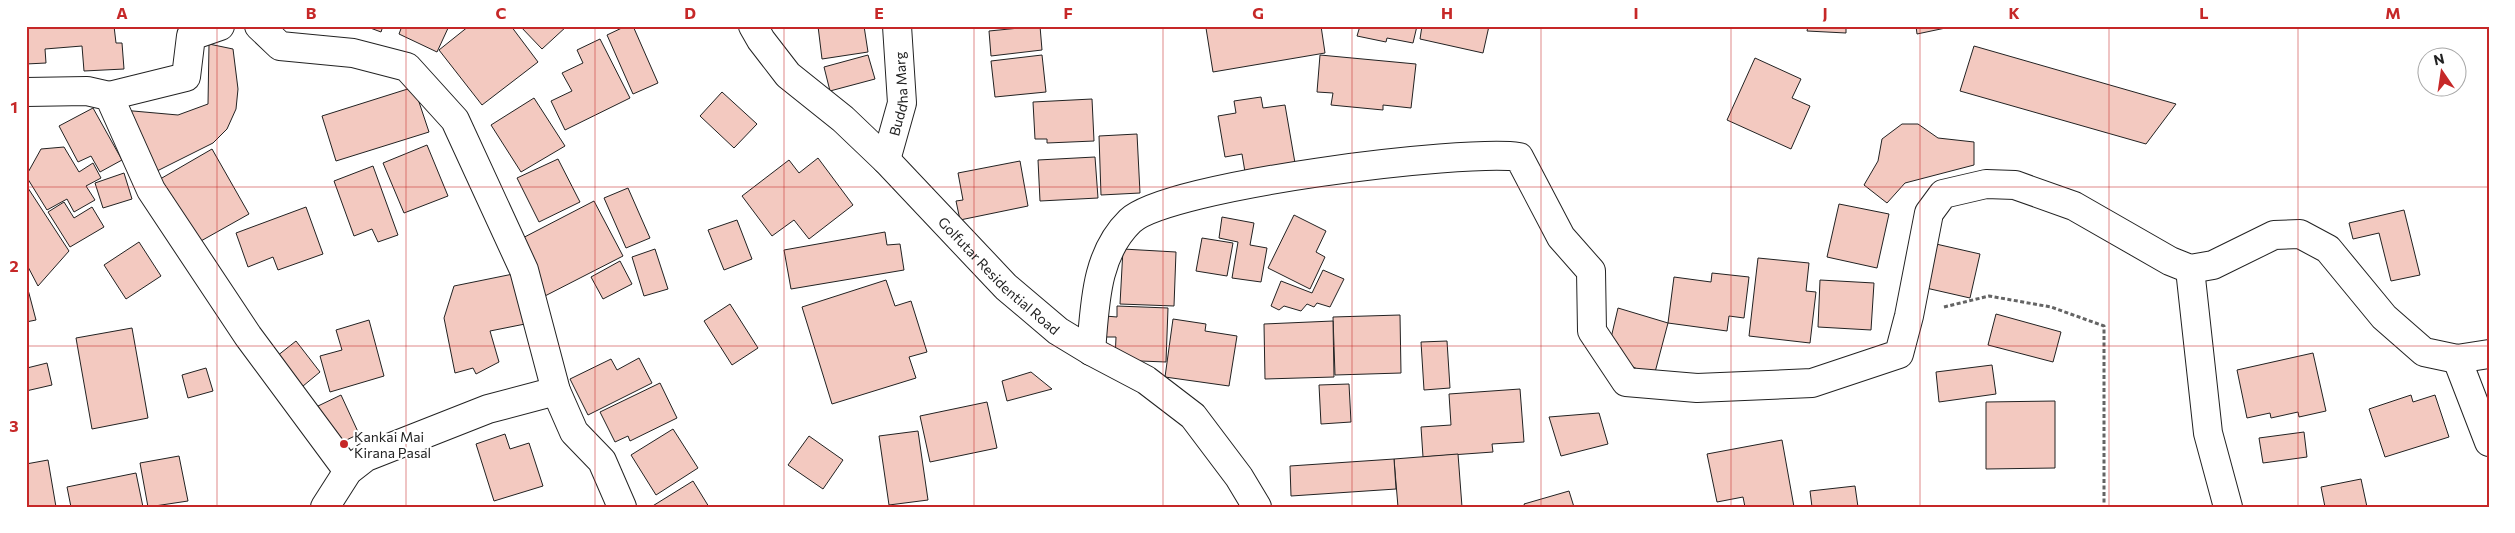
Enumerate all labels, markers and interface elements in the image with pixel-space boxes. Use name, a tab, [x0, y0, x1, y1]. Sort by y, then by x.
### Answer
text: A	[116, 3, 128, 22]
text: B	[306, 3, 317, 22]
text: C	[496, 3, 507, 22]
text: D	[684, 3, 696, 22]
text: E	[874, 3, 884, 22]
text: F	[1063, 3, 1073, 22]
text: G	[1252, 3, 1264, 22]
text: H	[1441, 3, 1453, 22]
text: I	[1633, 3, 1639, 22]
text: J	[1822, 3, 1828, 22]
text: K	[2008, 3, 2020, 22]
text: L	[2199, 3, 2209, 22]
text: M	[2385, 3, 2401, 22]
north arrow	[2418, 48, 2468, 98]
text: N	[2432, 49, 2446, 68]
street label: Buddha Marg	[885, 51, 911, 138]
text: 1	[10, 97, 18, 116]
street label: Golfutar Residential Road	[935, 213, 1064, 338]
text: 2	[9, 256, 19, 275]
text: 3	[9, 416, 19, 435]
place label: Kankai Mai Kirana Pasal	[354, 428, 431, 461]
marker: Kankai Mai Kirana Pasal	[338, 438, 350, 450]

